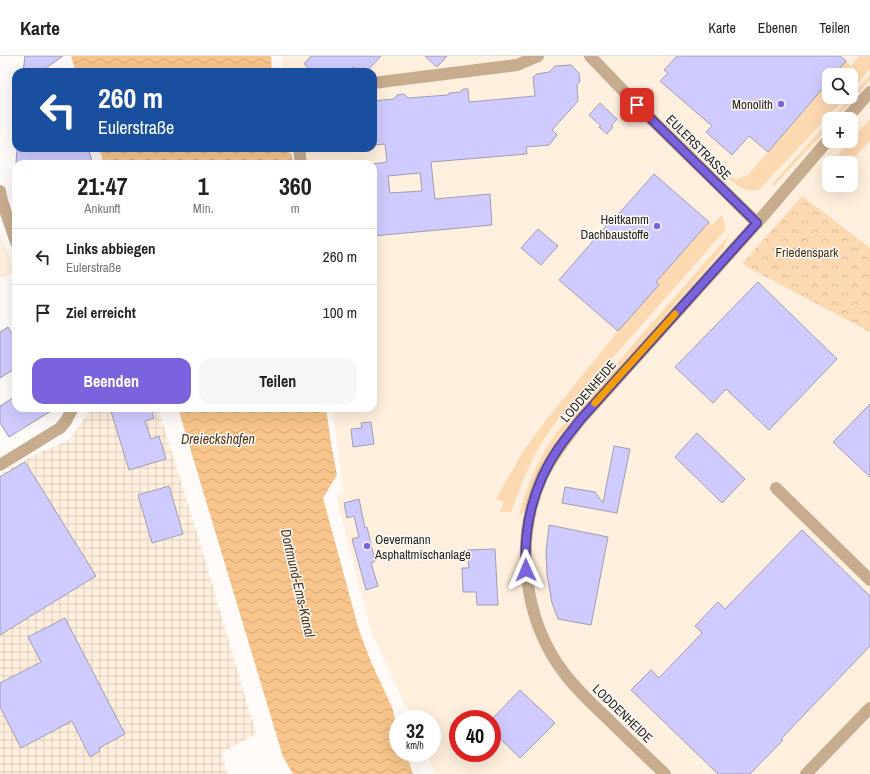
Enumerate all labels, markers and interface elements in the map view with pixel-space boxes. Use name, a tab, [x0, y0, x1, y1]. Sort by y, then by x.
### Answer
text: Karte	[20, 15, 60, 41]
text: Karte	[708, 19, 736, 37]
text: Ebenen	[758, 19, 797, 37]
text: Teilen	[819, 19, 850, 37]
map controls	[822, 68, 858, 192]
button: search	[822, 68, 858, 104]
text: 260 m	[98, 79, 163, 117]
icon: left	[32, 84, 84, 136]
pin	[620, 88, 654, 122]
icon: arrive	[626, 94, 648, 116]
place label: Monolith	[732, 96, 773, 113]
marker: Monolith	[776, 99, 786, 109]
street label: EULERSTRASSE	[662, 111, 735, 184]
button: +	[822, 112, 858, 148]
text: Eulerstraße	[98, 115, 174, 140]
button: −	[822, 156, 858, 192]
text: 21:47	[77, 170, 128, 202]
text: 1	[198, 170, 209, 202]
text: 360	[279, 170, 312, 202]
text: Ankunft	[84, 200, 121, 217]
text: Min.	[193, 200, 214, 217]
text: m	[291, 200, 300, 217]
place label: Heitkamm Dachbaustoffe	[580, 211, 649, 243]
marker: Heitkamm Dachbaustoffe	[652, 221, 662, 231]
text: Links abbiegen	[66, 238, 156, 259]
park label: Friedenspark	[776, 244, 839, 261]
icon: left	[32, 246, 54, 268]
text: 260 m	[323, 246, 357, 267]
text: Eulerstraße	[66, 259, 121, 276]
icon: arrive	[32, 302, 54, 324]
text: Ziel erreicht	[66, 302, 136, 323]
text: 100 m	[323, 302, 357, 323]
street label: LODDENHEIDE	[557, 357, 620, 426]
button: Beenden	[32, 358, 191, 404]
button: Teilen	[199, 358, 357, 404]
water label: Dreieckshafen	[181, 430, 255, 448]
water label: Dortmund-Ems-Kanal	[277, 527, 319, 639]
place label: Oevermann Asphaltmischanlage	[374, 531, 471, 563]
marker: Oevermann Asphaltmischanlage	[362, 541, 372, 551]
position arrow	[505, 549, 547, 591]
street label: LODDENHEIDE	[589, 681, 656, 746]
speed limit sign: 40	[449, 710, 501, 762]
text: 32	[406, 717, 424, 744]
text: km/h	[406, 739, 424, 752]

